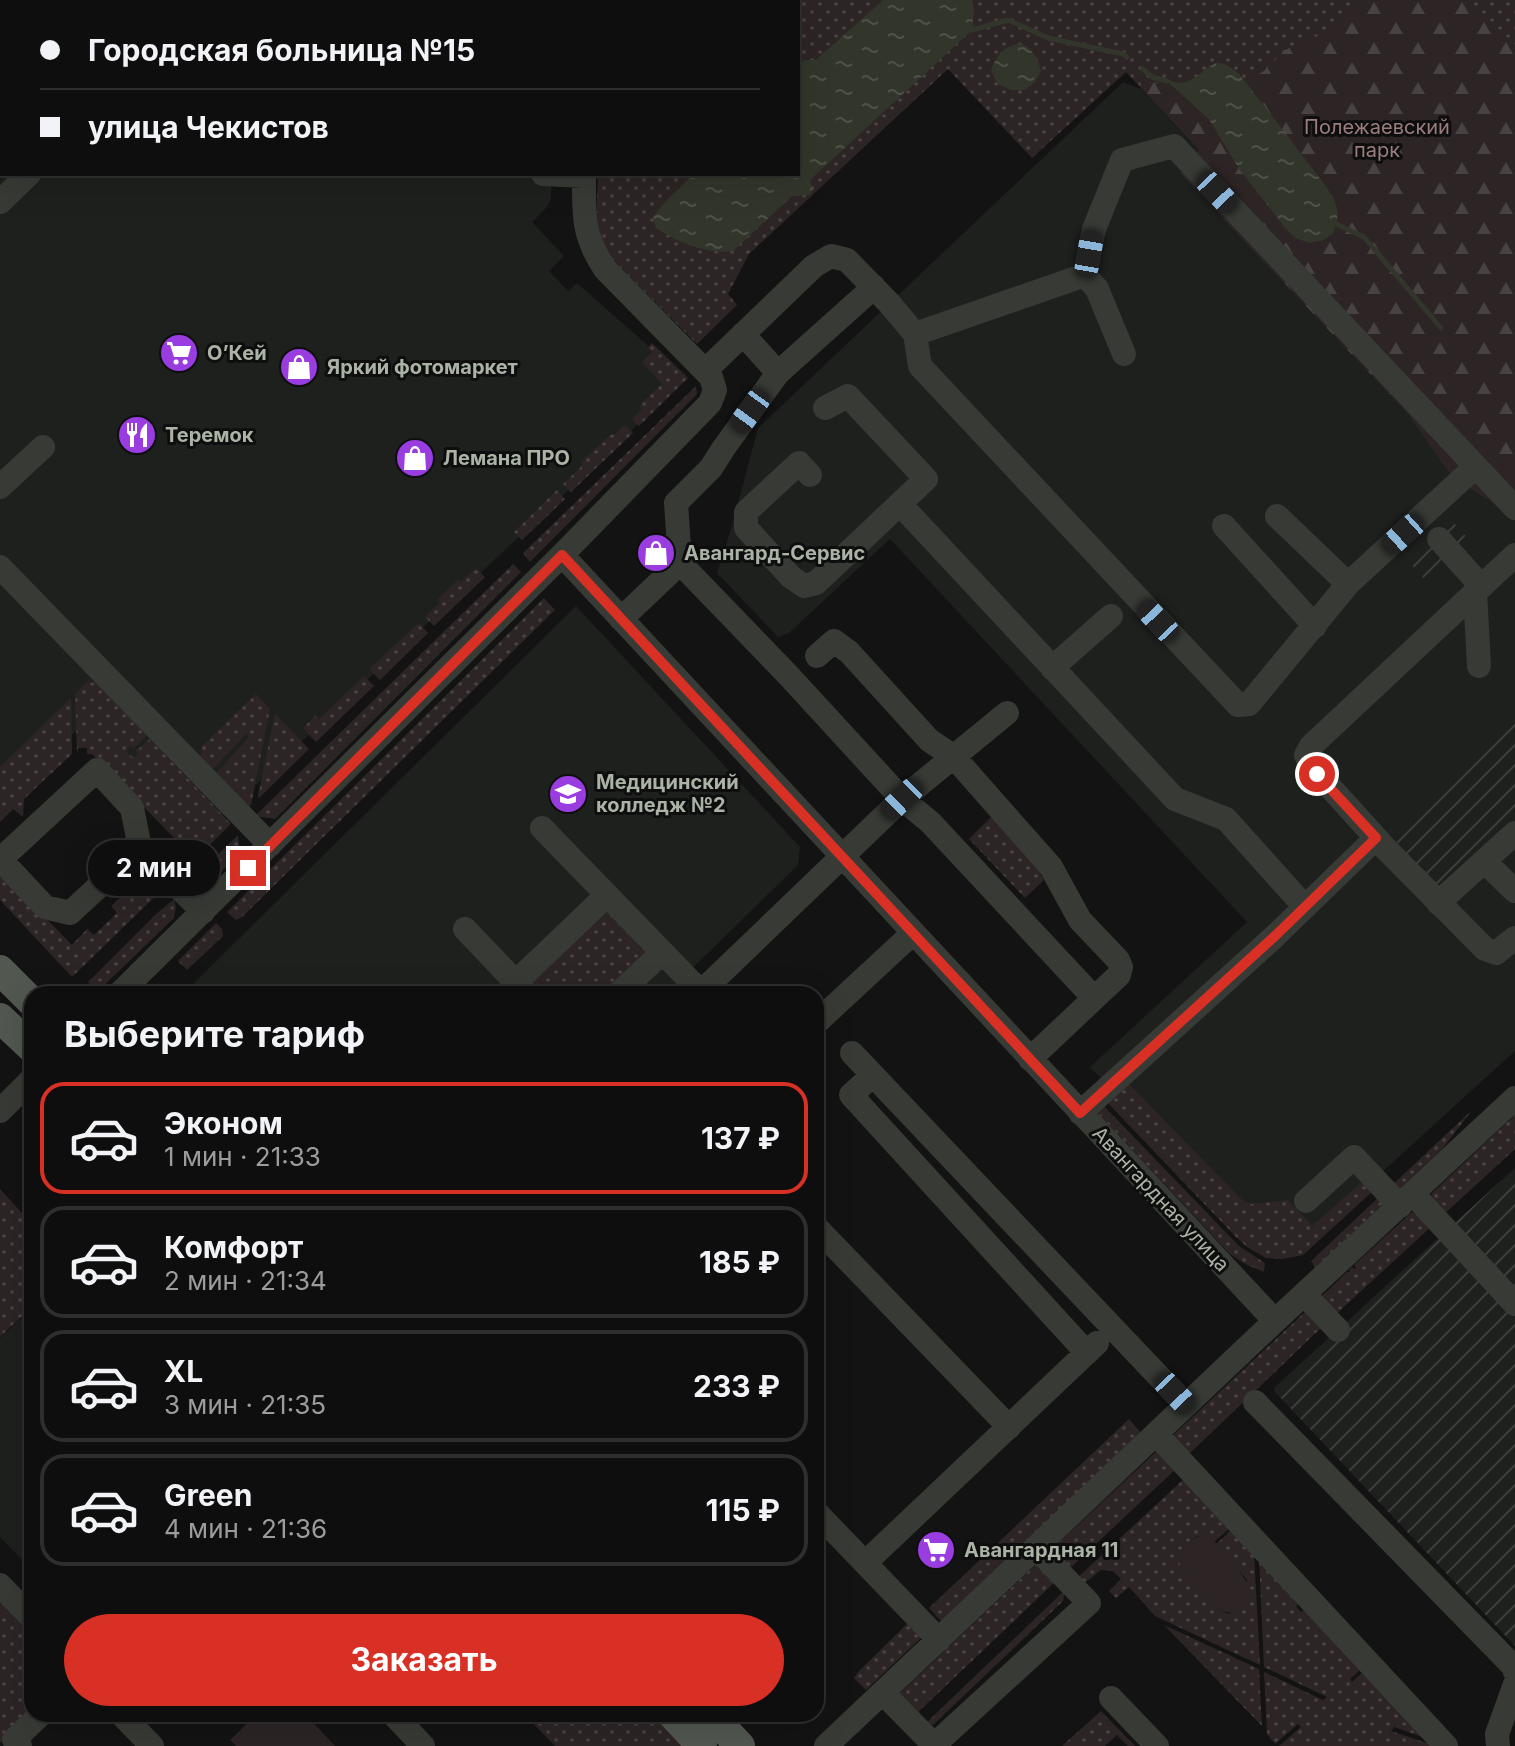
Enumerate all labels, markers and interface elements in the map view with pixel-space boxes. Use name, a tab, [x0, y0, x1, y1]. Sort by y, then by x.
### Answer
text: Городская больница №15	[88, 32, 475, 68]
text: улица Чекистов	[88, 109, 329, 145]
park label: Полежаевский парк	[1304, 115, 1450, 162]
car	[1192, 166, 1242, 218]
car	[1073, 228, 1105, 280]
supermarket icon: О’Кей	[158, 332, 200, 374]
place label: О’Кей	[207, 341, 267, 365]
shop icon: Яркий фотомаркет	[278, 346, 320, 388]
place label: Яркий фотомаркет	[327, 355, 518, 379]
car	[726, 385, 774, 437]
restaurant icon: Теремок	[116, 414, 158, 456]
place label: Теремок	[165, 423, 254, 447]
shop icon: Лемана ПРО	[394, 437, 436, 479]
place label: Лемана ПРО	[443, 446, 570, 470]
car	[1377, 509, 1429, 559]
shop icon: Авангард-Сервис	[635, 532, 677, 574]
place label: Авангард-Сервис	[684, 541, 865, 565]
car	[1133, 595, 1183, 647]
route start	[1299, 756, 1335, 792]
place label: Медицинский колледж №2	[596, 770, 739, 817]
school or university icon: Медицинский колледж №2	[547, 773, 589, 815]
car	[876, 774, 928, 824]
callout: 2 мин	[88, 840, 220, 896]
route end	[230, 850, 266, 886]
text: 2 мин	[116, 852, 192, 883]
text: Выберите тариф	[64, 1012, 365, 1056]
icon: car	[68, 1102, 140, 1174]
text: Эконом	[164, 1105, 283, 1141]
text: 137 ₽	[701, 1120, 780, 1156]
street label: Авангардная улица	[1088, 1122, 1234, 1276]
text: 1 мин · 21:33	[164, 1141, 321, 1172]
icon: car	[68, 1226, 140, 1298]
text: Комфорт	[164, 1229, 303, 1265]
text: 185 ₽	[699, 1244, 780, 1280]
text: 2 мин · 21:34	[164, 1265, 327, 1296]
icon: car	[68, 1350, 140, 1422]
text: XL	[164, 1353, 203, 1389]
car	[1150, 1367, 1200, 1419]
text: 233 ₽	[693, 1368, 780, 1404]
text: 3 мин · 21:35	[164, 1389, 326, 1420]
icon: car	[68, 1474, 140, 1546]
text: Green	[164, 1477, 252, 1513]
text: 115 ₽	[706, 1492, 780, 1528]
text: 4 мин · 21:36	[164, 1513, 327, 1544]
supermarket icon: Авангардная 11	[915, 1529, 957, 1571]
place label: Авангардная 11	[964, 1538, 1118, 1562]
button: Заказать	[64, 1614, 784, 1706]

